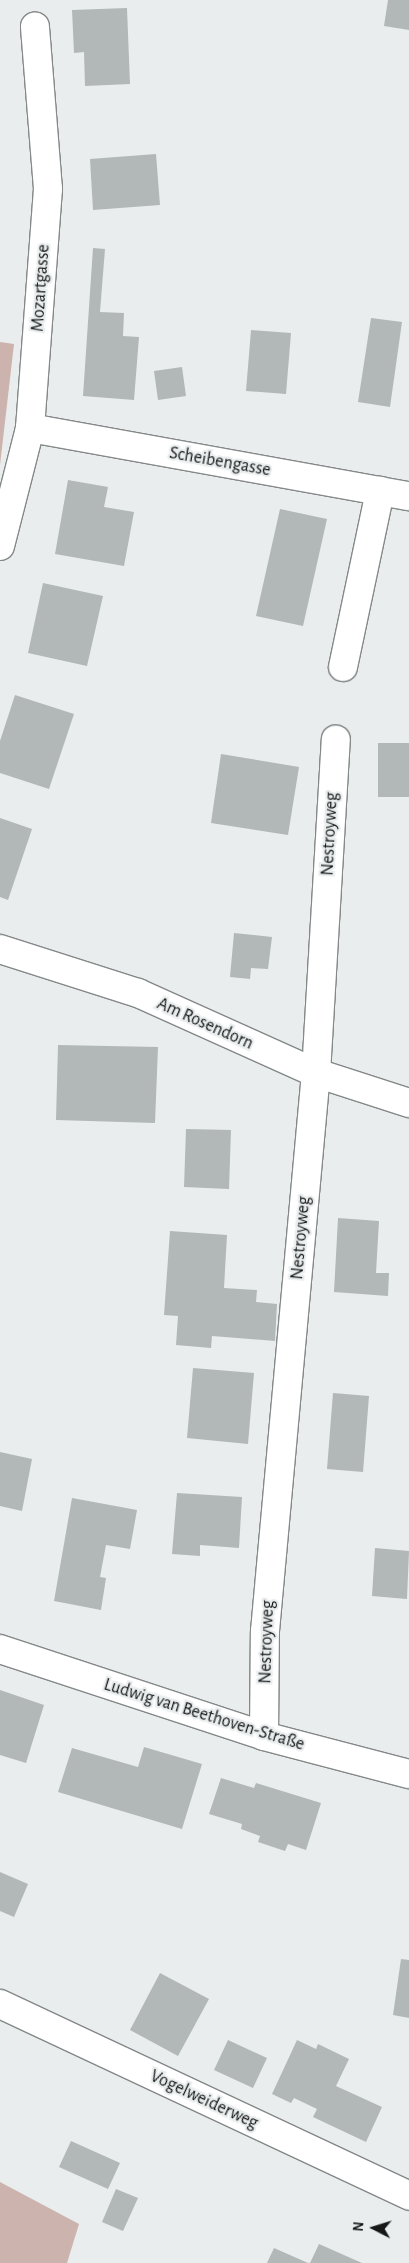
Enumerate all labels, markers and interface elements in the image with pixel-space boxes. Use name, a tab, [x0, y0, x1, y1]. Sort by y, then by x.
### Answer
street label: Mozartgasse	[27, 244, 55, 332]
street label: Scheibengasse	[168, 442, 272, 482]
street label: Nestroyweg	[317, 792, 343, 876]
street label: Am Rosendorn	[154, 993, 256, 1055]
street label: Nestroyweg	[287, 1195, 315, 1281]
street label: Nestroyweg	[255, 1600, 279, 1684]
street label: Ludwig van Beethoven-Straße	[101, 1674, 307, 1756]
street label: Vogelweiderweg	[147, 2066, 261, 2134]
north arrow	[349, 2203, 399, 2253]
text: N	[352, 2221, 366, 2232]

